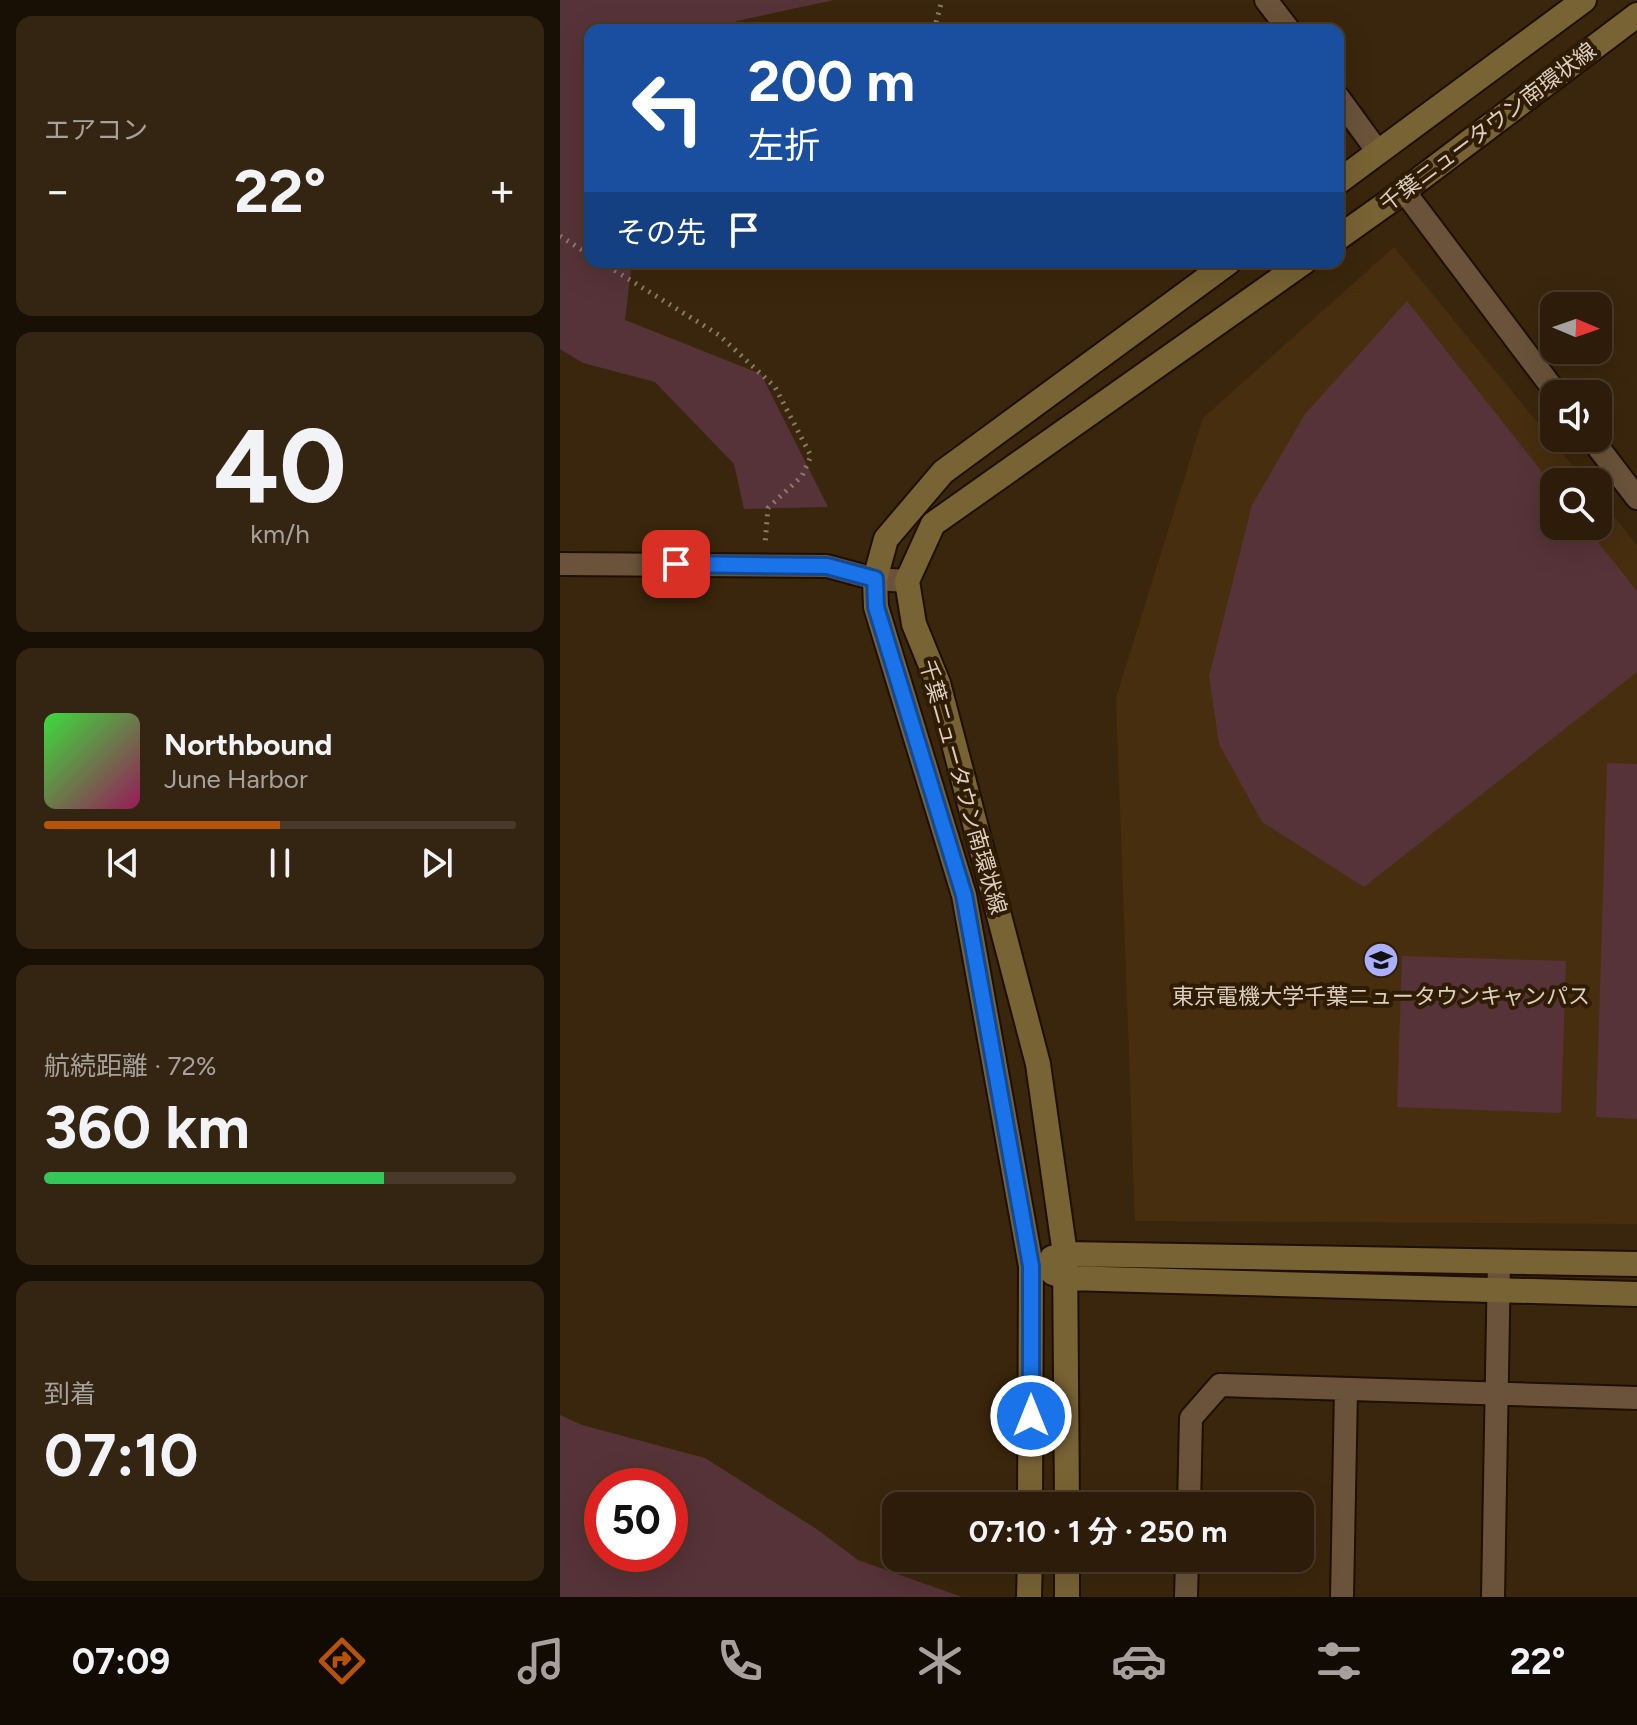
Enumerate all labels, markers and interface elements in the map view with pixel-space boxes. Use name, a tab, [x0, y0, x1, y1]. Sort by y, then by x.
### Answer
street label: 千葉ニュータウン南環状線	[1374, 37, 1602, 217]
text: 200 m	[748, 48, 915, 115]
icon: left	[616, 56, 720, 160]
text: エアコン	[44, 114, 148, 146]
text: 左折	[748, 124, 820, 167]
text: 22°	[234, 155, 326, 227]
text: −	[44, 164, 71, 217]
text: +	[489, 164, 516, 217]
icon: arrive	[722, 208, 766, 252]
text: その先	[616, 214, 706, 251]
north arrow	[1540, 292, 1612, 364]
map controls	[1540, 292, 1612, 540]
button: sound	[1540, 380, 1612, 452]
text: 40	[213, 403, 347, 528]
button: search	[1540, 468, 1612, 540]
text: km/h	[250, 518, 310, 550]
pin	[642, 530, 710, 598]
icon: arrive	[654, 542, 698, 586]
street label: 千葉ニュータウン南環状線	[914, 656, 1012, 918]
text: Northbound	[164, 726, 332, 763]
text: June Harbor	[164, 763, 308, 795]
icon: previous	[101, 841, 145, 885]
icon: pause	[258, 841, 302, 885]
icon: next	[415, 841, 459, 885]
school or university icon: 東京電機大学千葉ニュータウンキャンパス	[1362, 941, 1400, 979]
place label: 東京電機大学千葉ニュータウンキャンパス	[1172, 983, 1590, 1010]
text: 航続距離 · 72%	[44, 1050, 216, 1082]
text: 360 km	[44, 1091, 250, 1163]
position arrow	[989, 1374, 1073, 1458]
text: 到着	[44, 1378, 96, 1410]
text: 07:10	[44, 1419, 199, 1491]
speed limit sign: 50	[584, 1468, 688, 1572]
text: 07:10 · 1 分 · 250 m	[969, 1513, 1227, 1550]
icon: directions	[314, 1633, 370, 1689]
icon: music	[513, 1633, 569, 1689]
icon: phone	[712, 1633, 768, 1689]
icon: climate	[912, 1633, 968, 1689]
icon: car	[1111, 1633, 1167, 1689]
icon: filters	[1311, 1633, 1367, 1689]
text: 07:09	[72, 1640, 170, 1683]
text: 22°	[1510, 1640, 1565, 1683]

